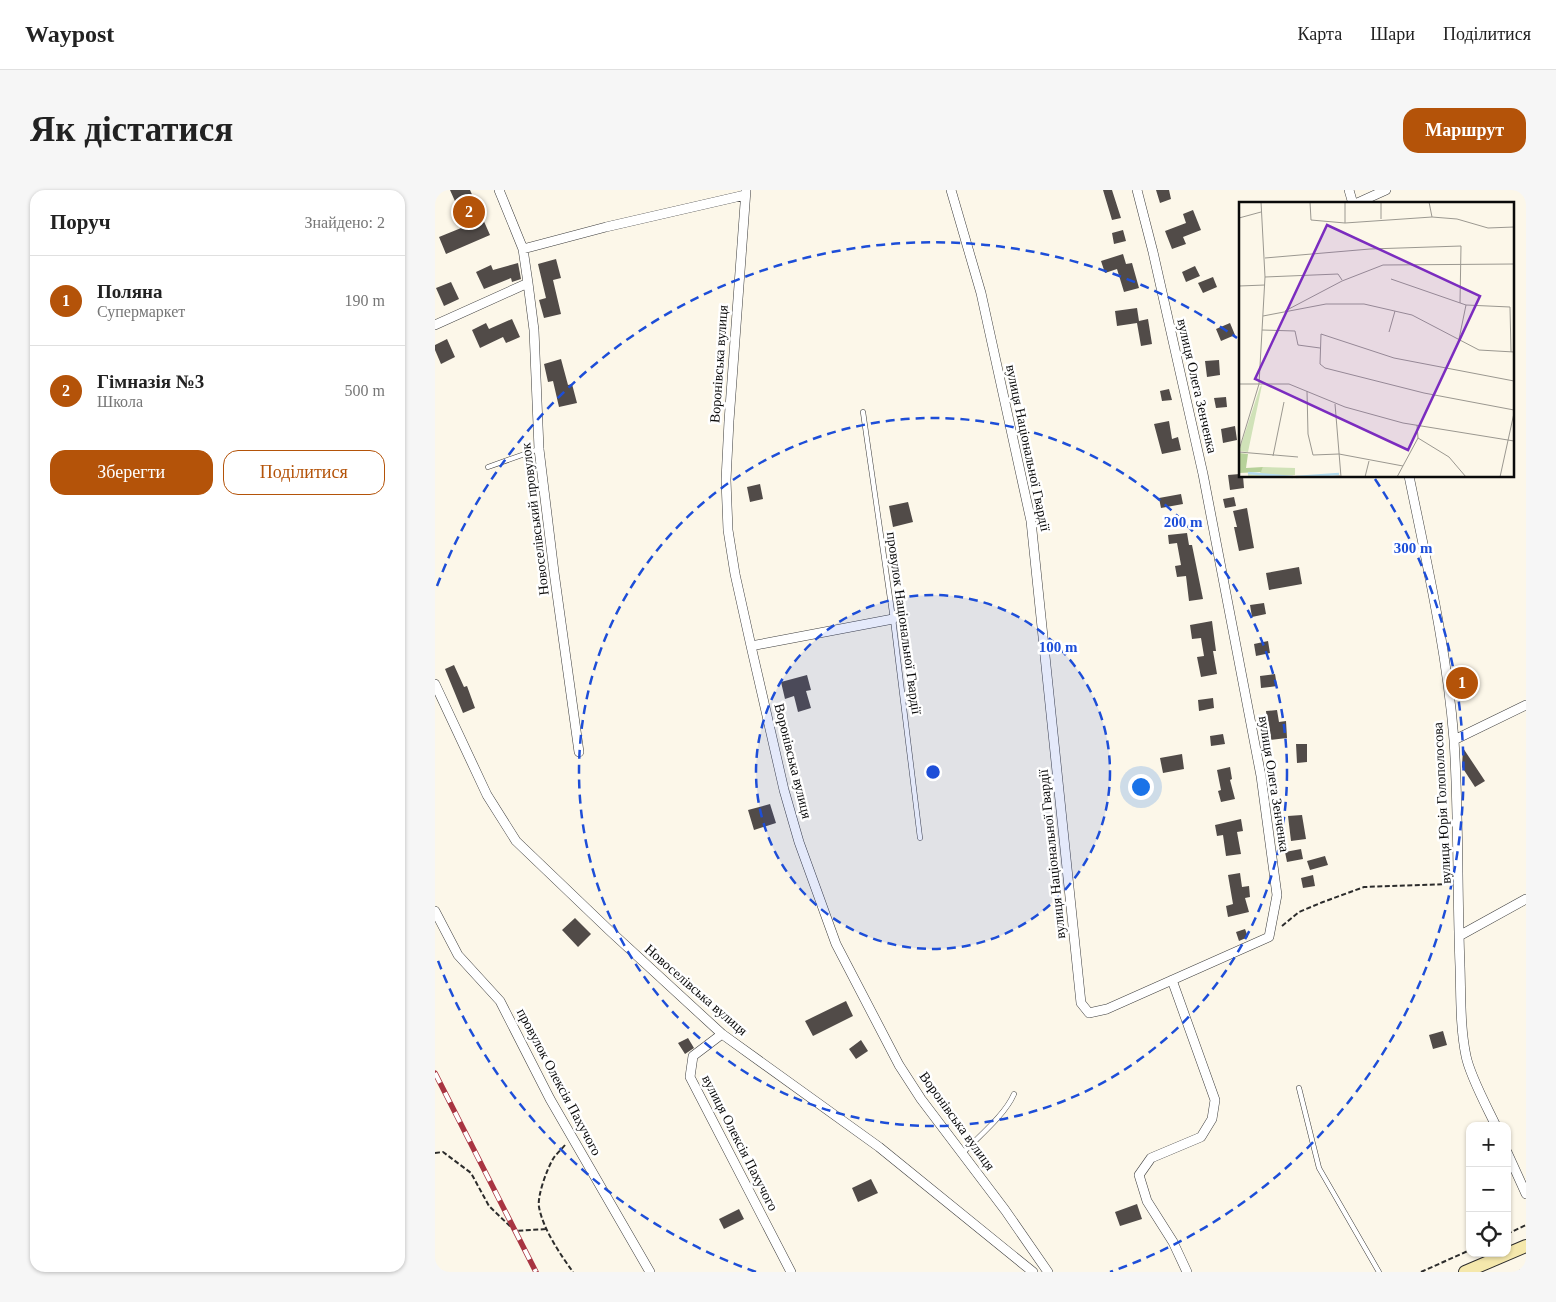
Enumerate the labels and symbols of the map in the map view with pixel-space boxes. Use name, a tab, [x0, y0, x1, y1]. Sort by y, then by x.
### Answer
pin: 2	[453, 193, 485, 231]
inset map	[1239, 202, 1513, 478]
street label: Воронівська вулиця	[707, 304, 731, 423]
street label: вулиця Олега Зенченка	[1174, 317, 1220, 455]
street label: вулиця Національної Гвардії	[1003, 363, 1053, 533]
street label: Новоселівський провулок	[518, 442, 552, 596]
text: 200 m	[1164, 514, 1203, 530]
street label: провулок Національної Гвардії	[884, 531, 924, 715]
text: 300 m	[1394, 540, 1433, 556]
text: 100 m	[1039, 639, 1078, 655]
pin: 1	[1446, 664, 1478, 702]
street label: Воронівська вулиця	[771, 702, 815, 821]
street label: вулиця Олега Зенченка	[1256, 715, 1292, 854]
street label: вулиця Юрія Голополосова	[1430, 721, 1454, 884]
centre of rings	[924, 763, 942, 781]
street label: вулиця Національної Гвардії	[1036, 769, 1068, 939]
your location	[1128, 774, 1154, 800]
street label: Новоселівська вулиця	[642, 941, 751, 1039]
street label: провулок Олексія Пахучого	[514, 1006, 604, 1158]
street label: Воронівська вулиця	[916, 1069, 998, 1174]
street label: вулиця Олексія Пахучого	[699, 1073, 781, 1213]

